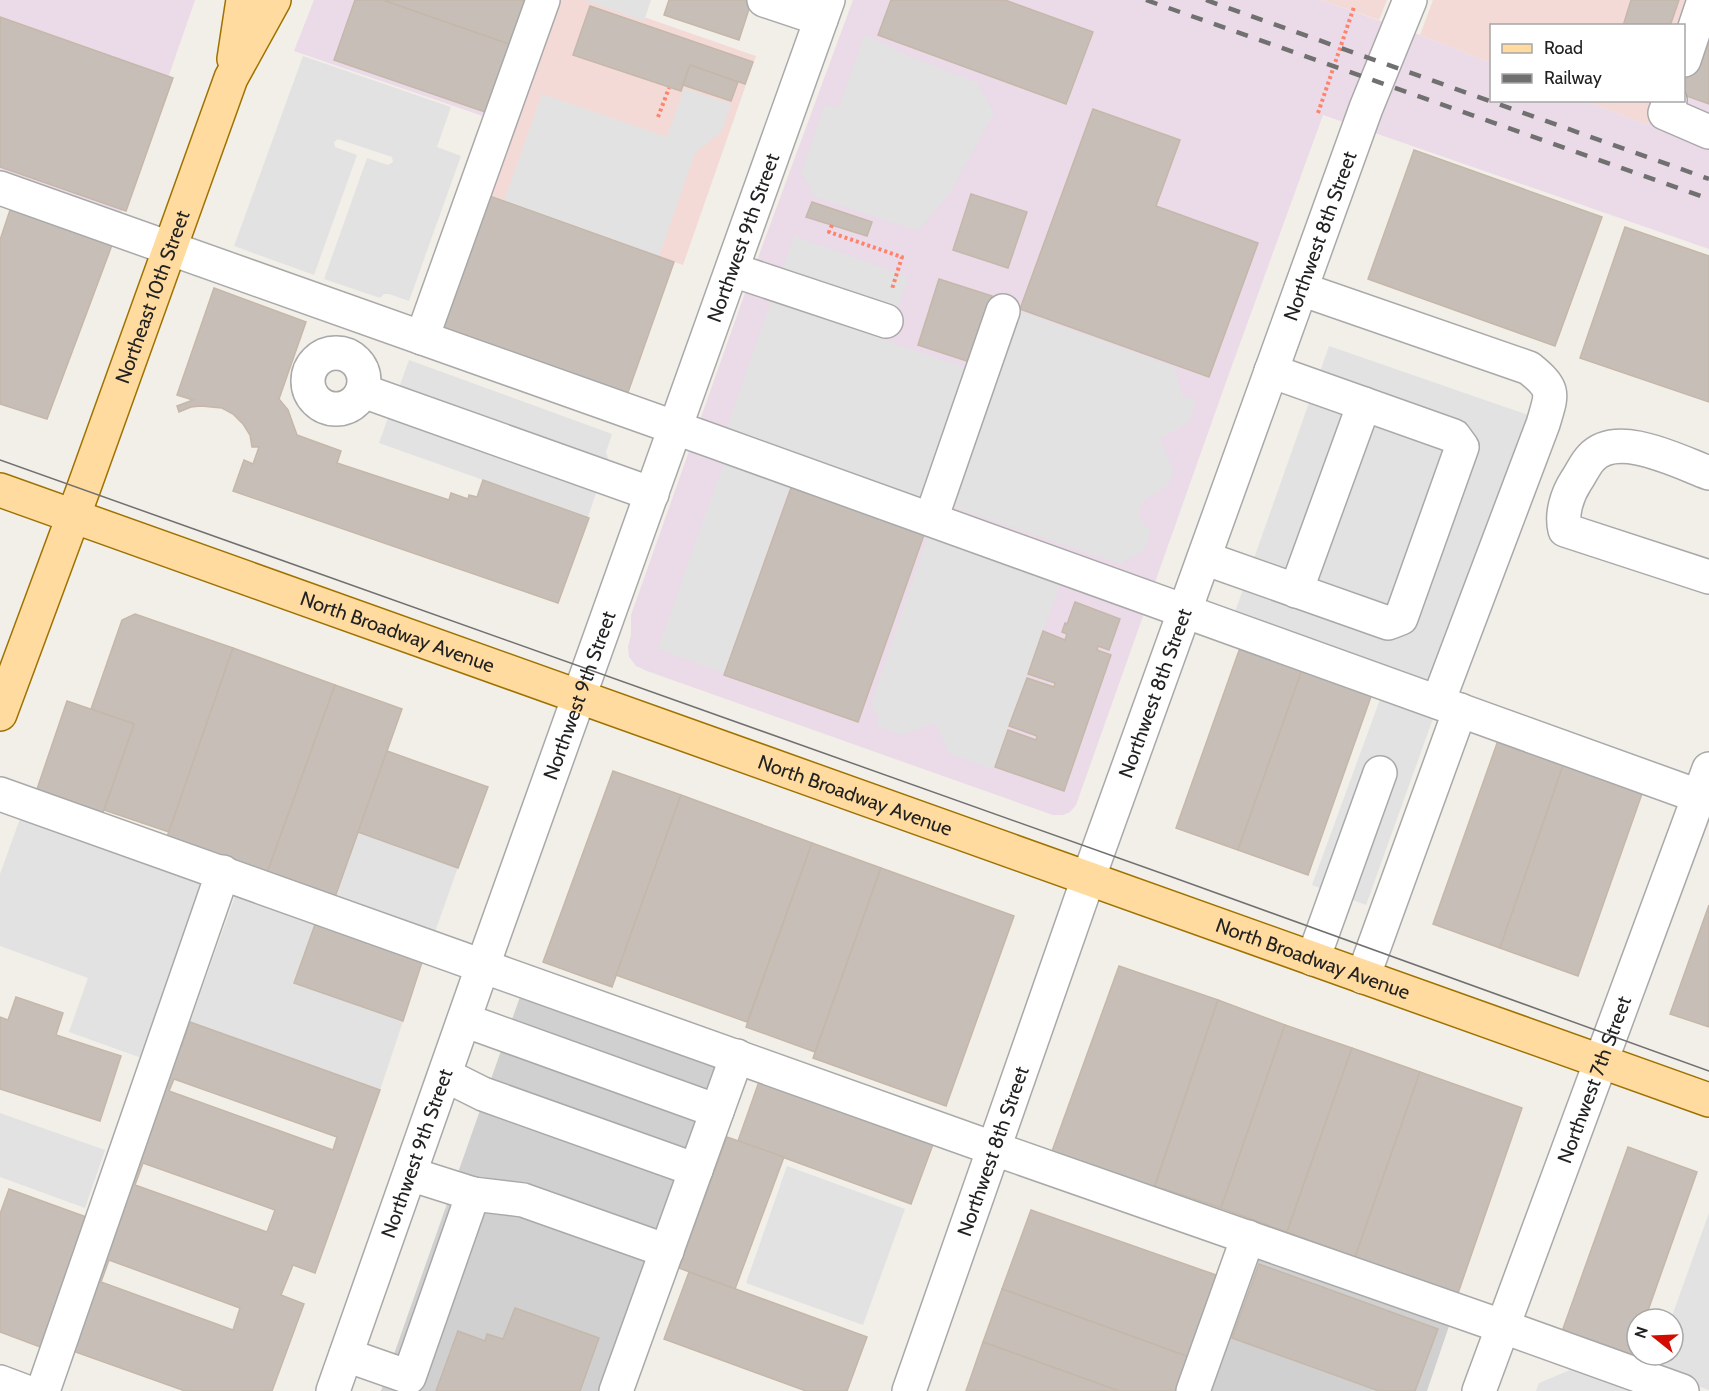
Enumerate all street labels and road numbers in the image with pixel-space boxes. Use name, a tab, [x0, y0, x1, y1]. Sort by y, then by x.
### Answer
street label: Northwest 8th Street	[1278, 148, 1362, 324]
street label: Northwest 9th Street	[702, 150, 784, 325]
street label: Northeast 10th Street	[110, 207, 195, 387]
street label: North Broadway Avenue	[297, 586, 498, 678]
street label: Northwest 8th Street	[1113, 605, 1197, 781]
street label: Northwest 9th Street	[538, 607, 621, 783]
street label: North Broadway Avenue	[755, 750, 956, 841]
street label: North Broadway Avenue	[1213, 913, 1413, 1004]
street label: Northwest 7th Street	[1552, 992, 1636, 1166]
street label: Northwest 8th Street	[952, 1063, 1034, 1239]
street label: Northwest 9th Street	[376, 1065, 458, 1241]

